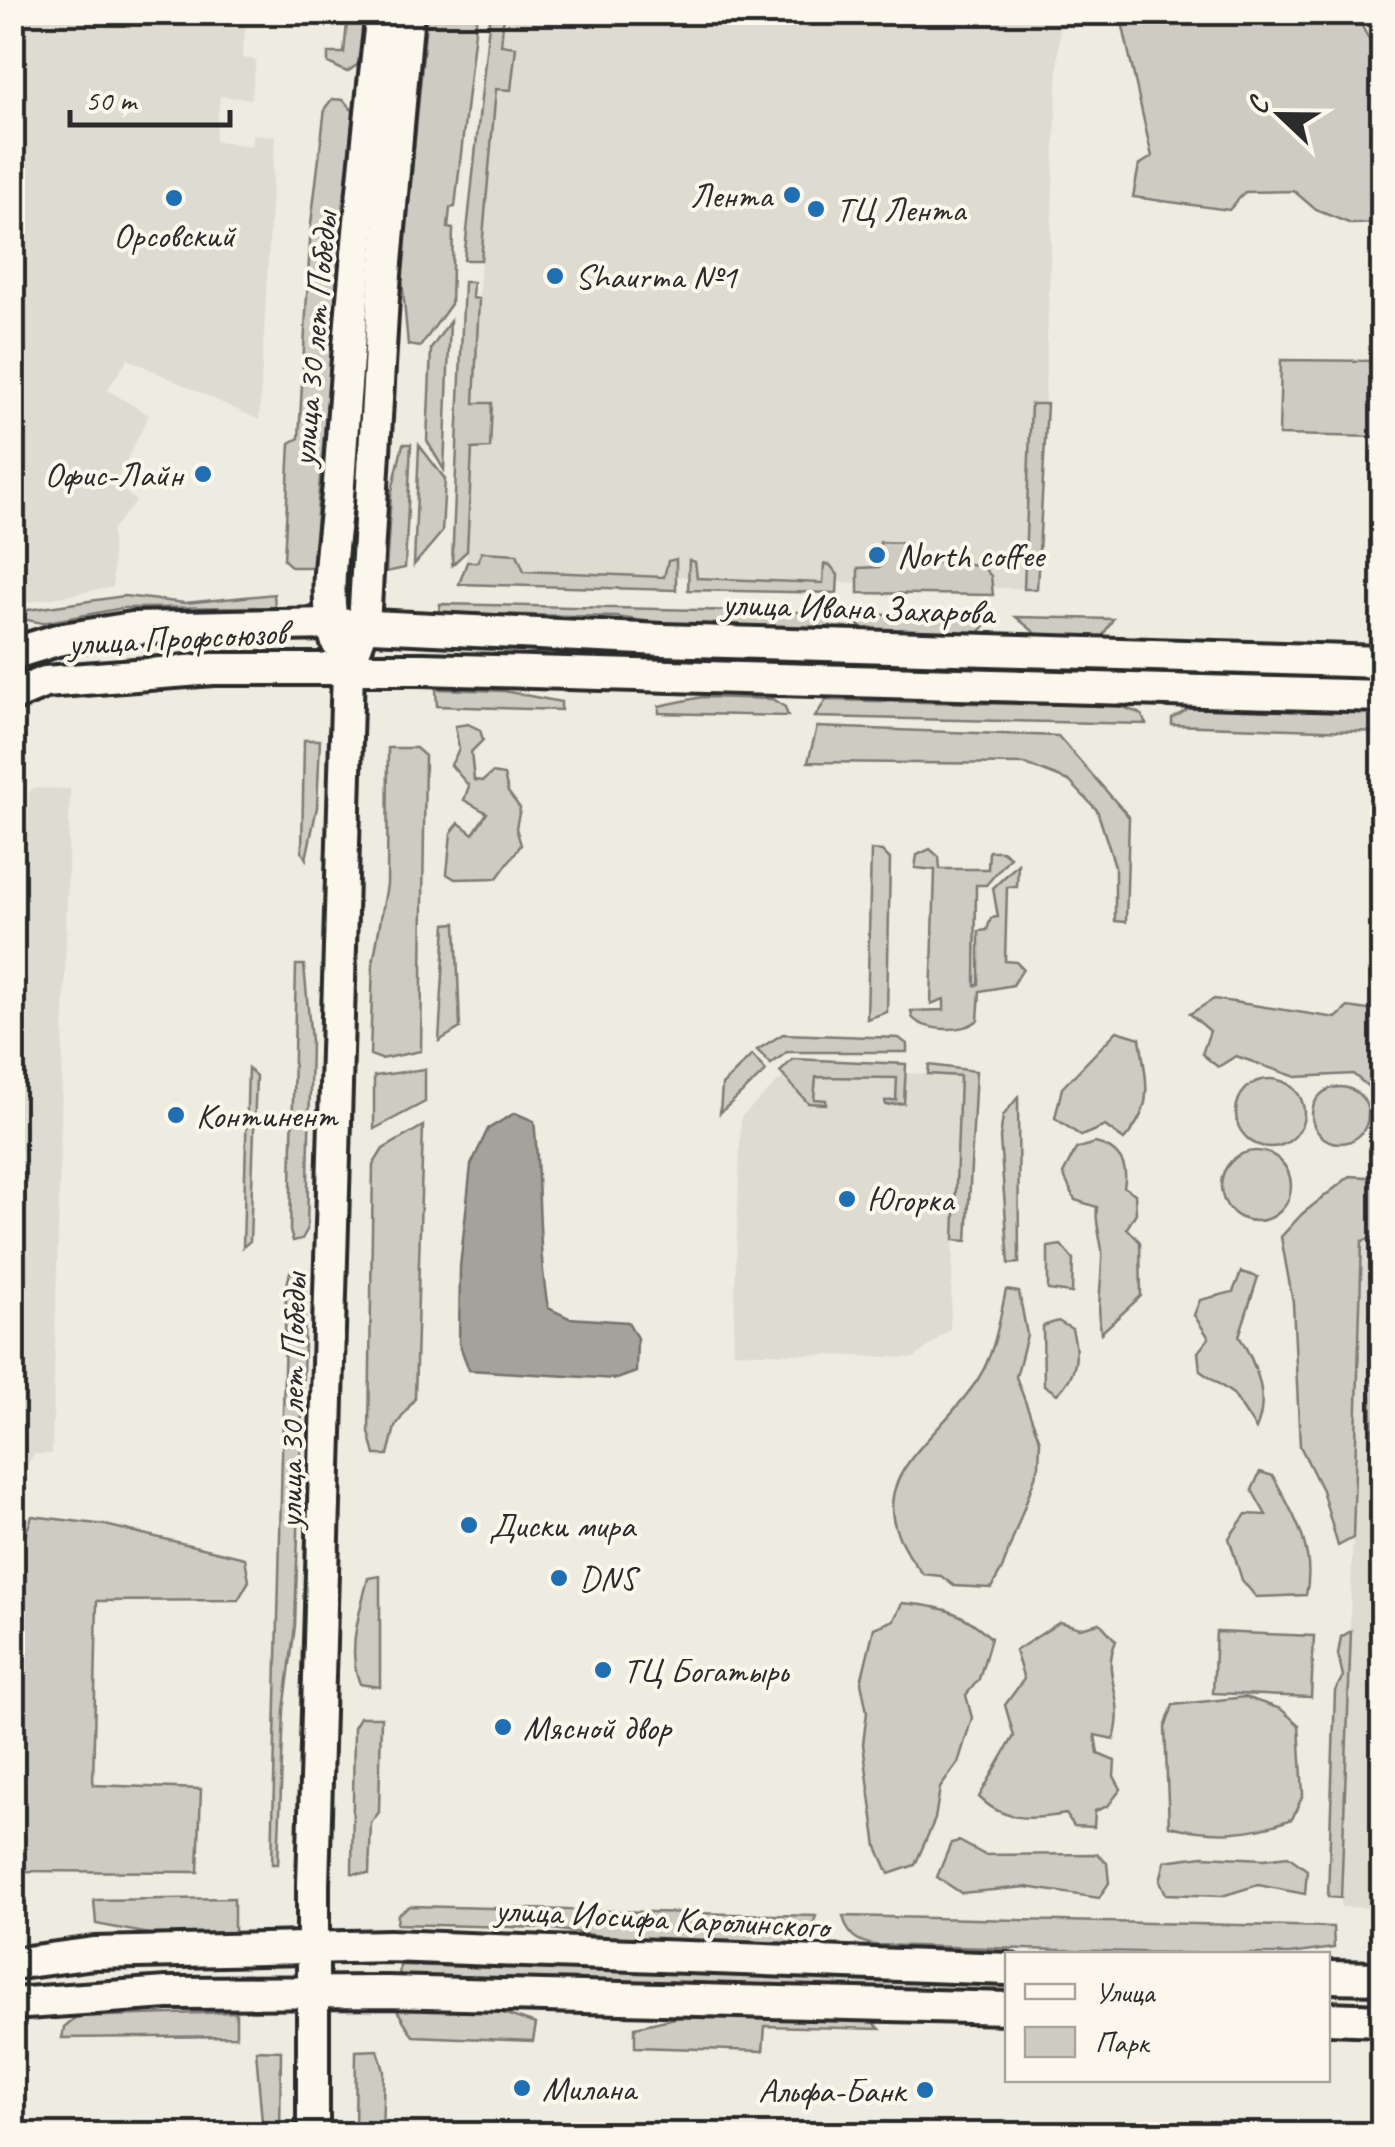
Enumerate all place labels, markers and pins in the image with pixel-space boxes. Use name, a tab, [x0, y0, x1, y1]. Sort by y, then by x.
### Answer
place label: Лента	[690, 173, 774, 218]
marker: Лента	[781, 184, 803, 206]
marker: Орсовский	[163, 187, 185, 209]
place label: ТЦ Лента	[836, 187, 967, 232]
marker: ТЦ Лента	[805, 198, 827, 220]
place label: Орсовский	[113, 213, 237, 258]
place label: Shaurma №1	[575, 254, 739, 299]
marker: Shaurma №1	[544, 265, 566, 287]
place label: Офис-Лайн	[45, 452, 186, 497]
marker: Офис-Лайн	[192, 463, 214, 485]
place label: North coffee	[897, 533, 1047, 578]
marker: North coffee	[866, 544, 888, 566]
place label: Континент	[196, 1093, 340, 1138]
marker: Континент	[165, 1104, 187, 1126]
place label: Югорка	[867, 1177, 956, 1222]
marker: Югорка	[836, 1188, 858, 1210]
place label: Диски мира	[489, 1503, 638, 1548]
marker: Диски мира	[458, 1514, 480, 1536]
place label: DNS	[579, 1556, 641, 1601]
marker: DNS	[548, 1567, 570, 1589]
place label: ТЦ Богатырь	[623, 1648, 790, 1693]
marker: ТЦ Богатырь	[592, 1659, 614, 1681]
place label: Мясной двор	[523, 1705, 674, 1750]
marker: Мясной двор	[492, 1716, 514, 1738]
place label: Милана	[542, 2066, 638, 2111]
place label: Альфа-Банк	[758, 2068, 908, 2113]
marker: Милана	[511, 2077, 533, 2099]
marker: Альфа-Банк	[914, 2079, 936, 2101]

